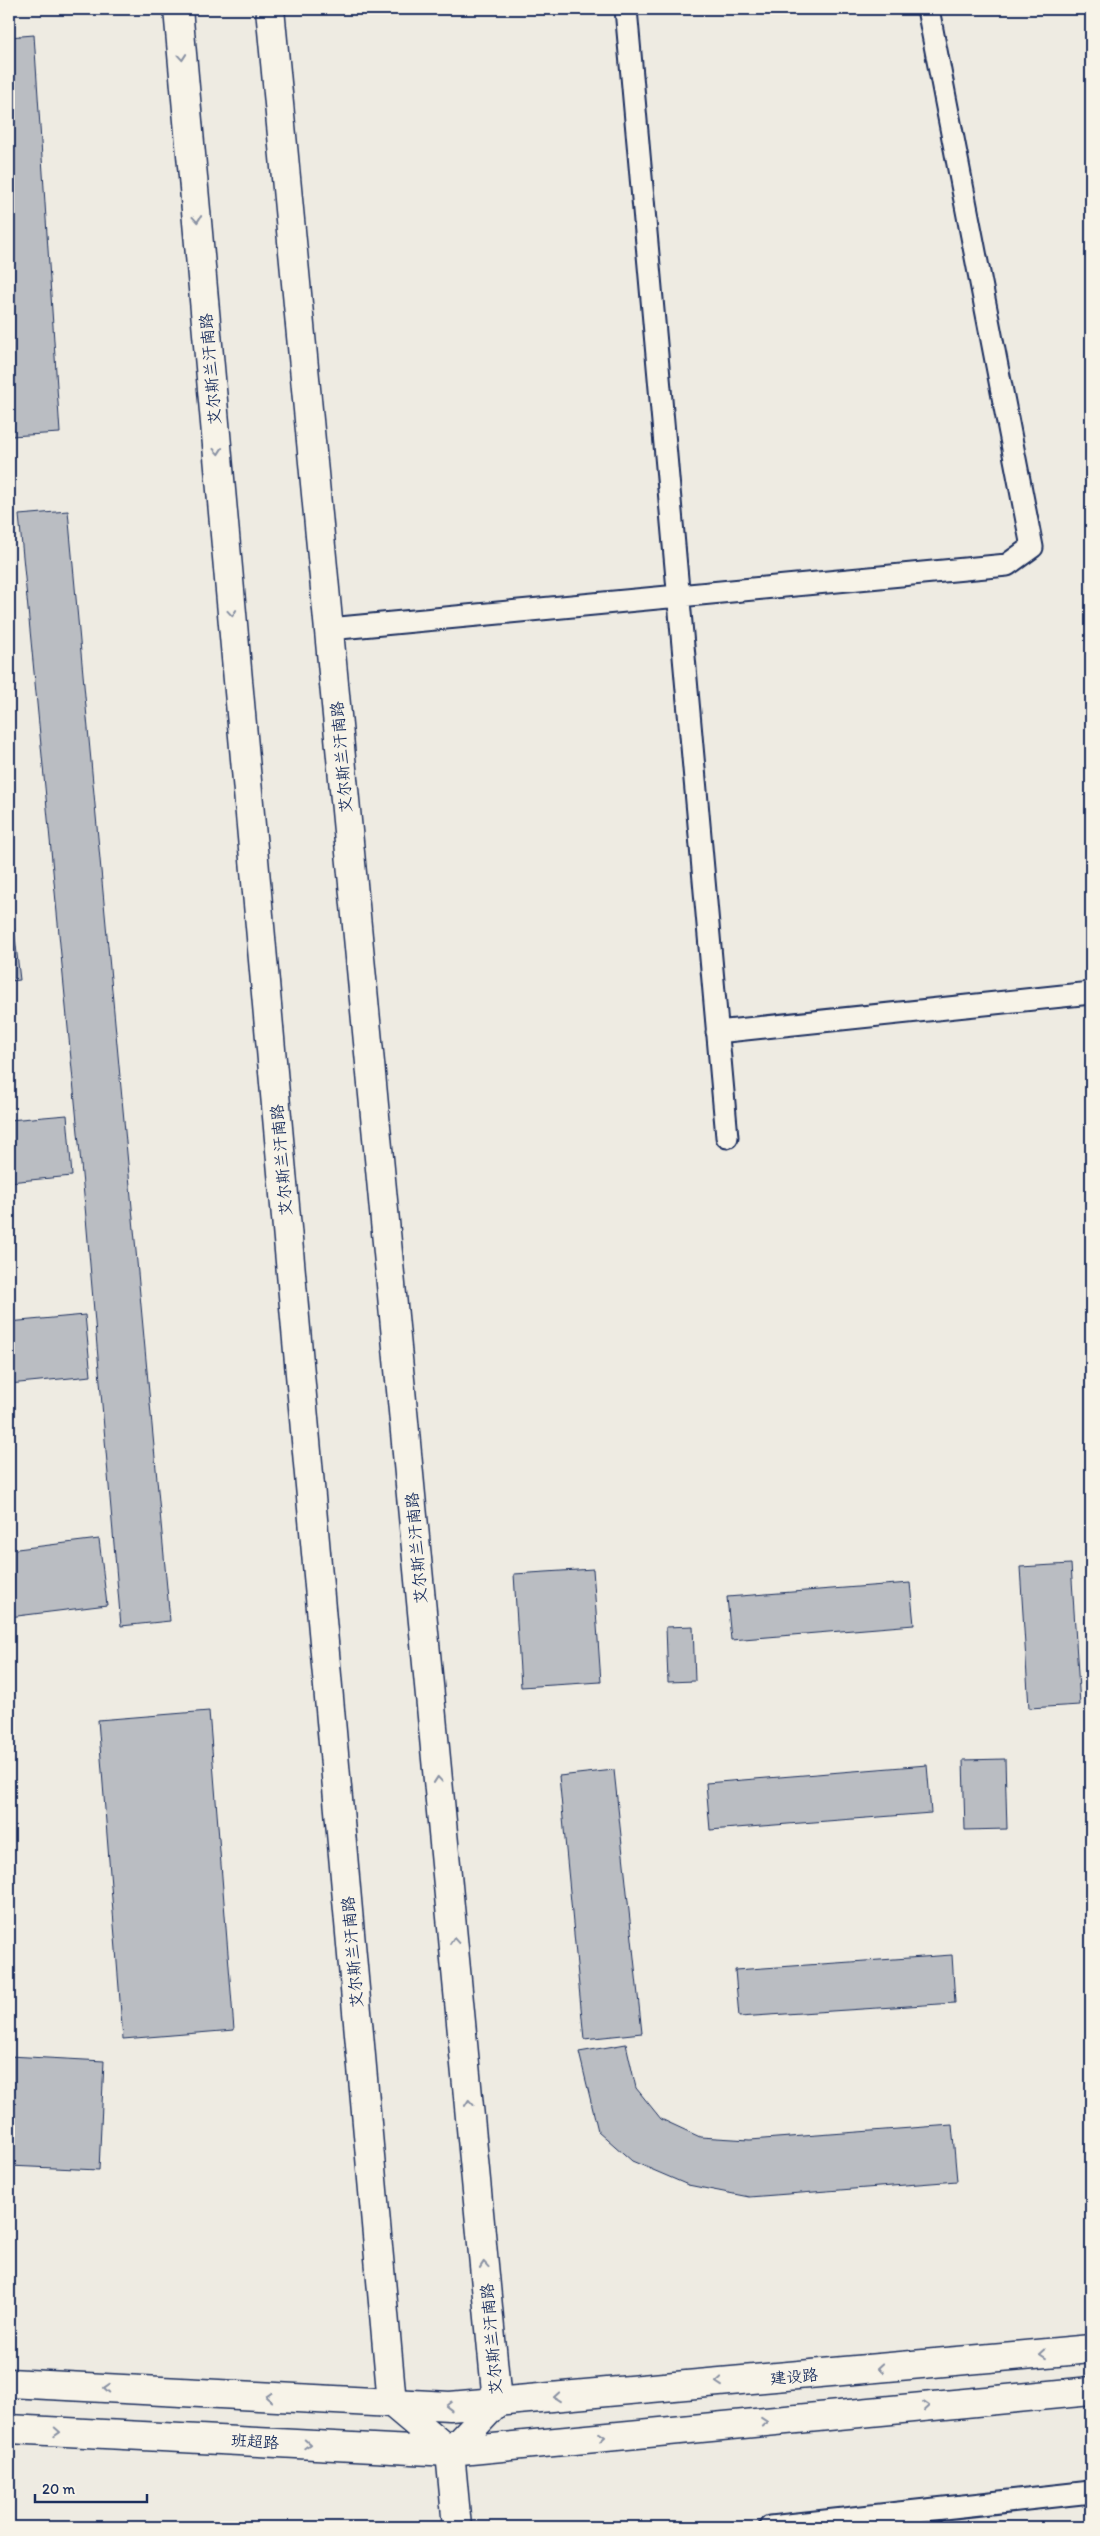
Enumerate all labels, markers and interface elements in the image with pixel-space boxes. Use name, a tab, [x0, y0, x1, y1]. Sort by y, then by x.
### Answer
one-way arrow	[177, 54, 188, 62]
one-way arrow	[191, 215, 202, 223]
street label: 艾尔斯兰汗南路	[196, 312, 225, 426]
one-way arrow	[212, 447, 223, 455]
one-way arrow	[226, 609, 237, 617]
street label: 艾尔斯兰汗南路	[327, 700, 356, 814]
street label: 艾尔斯兰汗南路	[267, 1103, 296, 1217]
street label: 艾尔斯兰汗南路	[402, 1491, 431, 1605]
one-way arrow	[433, 1775, 444, 1783]
street label: 艾尔斯兰汗南路	[338, 1895, 367, 2009]
one-way arrow	[448, 1937, 459, 1945]
one-way arrow	[464, 2099, 475, 2107]
one-way arrow	[479, 2261, 490, 2269]
street label: 艾尔斯兰汗南路	[477, 2282, 506, 2396]
one-way arrow	[1038, 2348, 1046, 2359]
one-way arrow	[877, 2362, 885, 2373]
street label: 建设路	[769, 2365, 819, 2388]
one-way arrow	[715, 2377, 723, 2388]
one-way arrow	[103, 2383, 111, 2394]
one-way arrow	[265, 2391, 273, 2402]
one-way arrow	[553, 2391, 561, 2402]
one-way arrow	[445, 2401, 452, 2411]
one-way arrow	[922, 2401, 930, 2412]
one-way arrow	[760, 2416, 768, 2427]
one-way arrow	[54, 2426, 62, 2437]
street label: 班超路	[231, 2431, 279, 2452]
one-way arrow	[598, 2432, 606, 2443]
one-way arrow	[304, 2439, 311, 2449]
scale bar	[35, 2471, 148, 2503]
text: 20 m	[42, 2480, 76, 2498]

